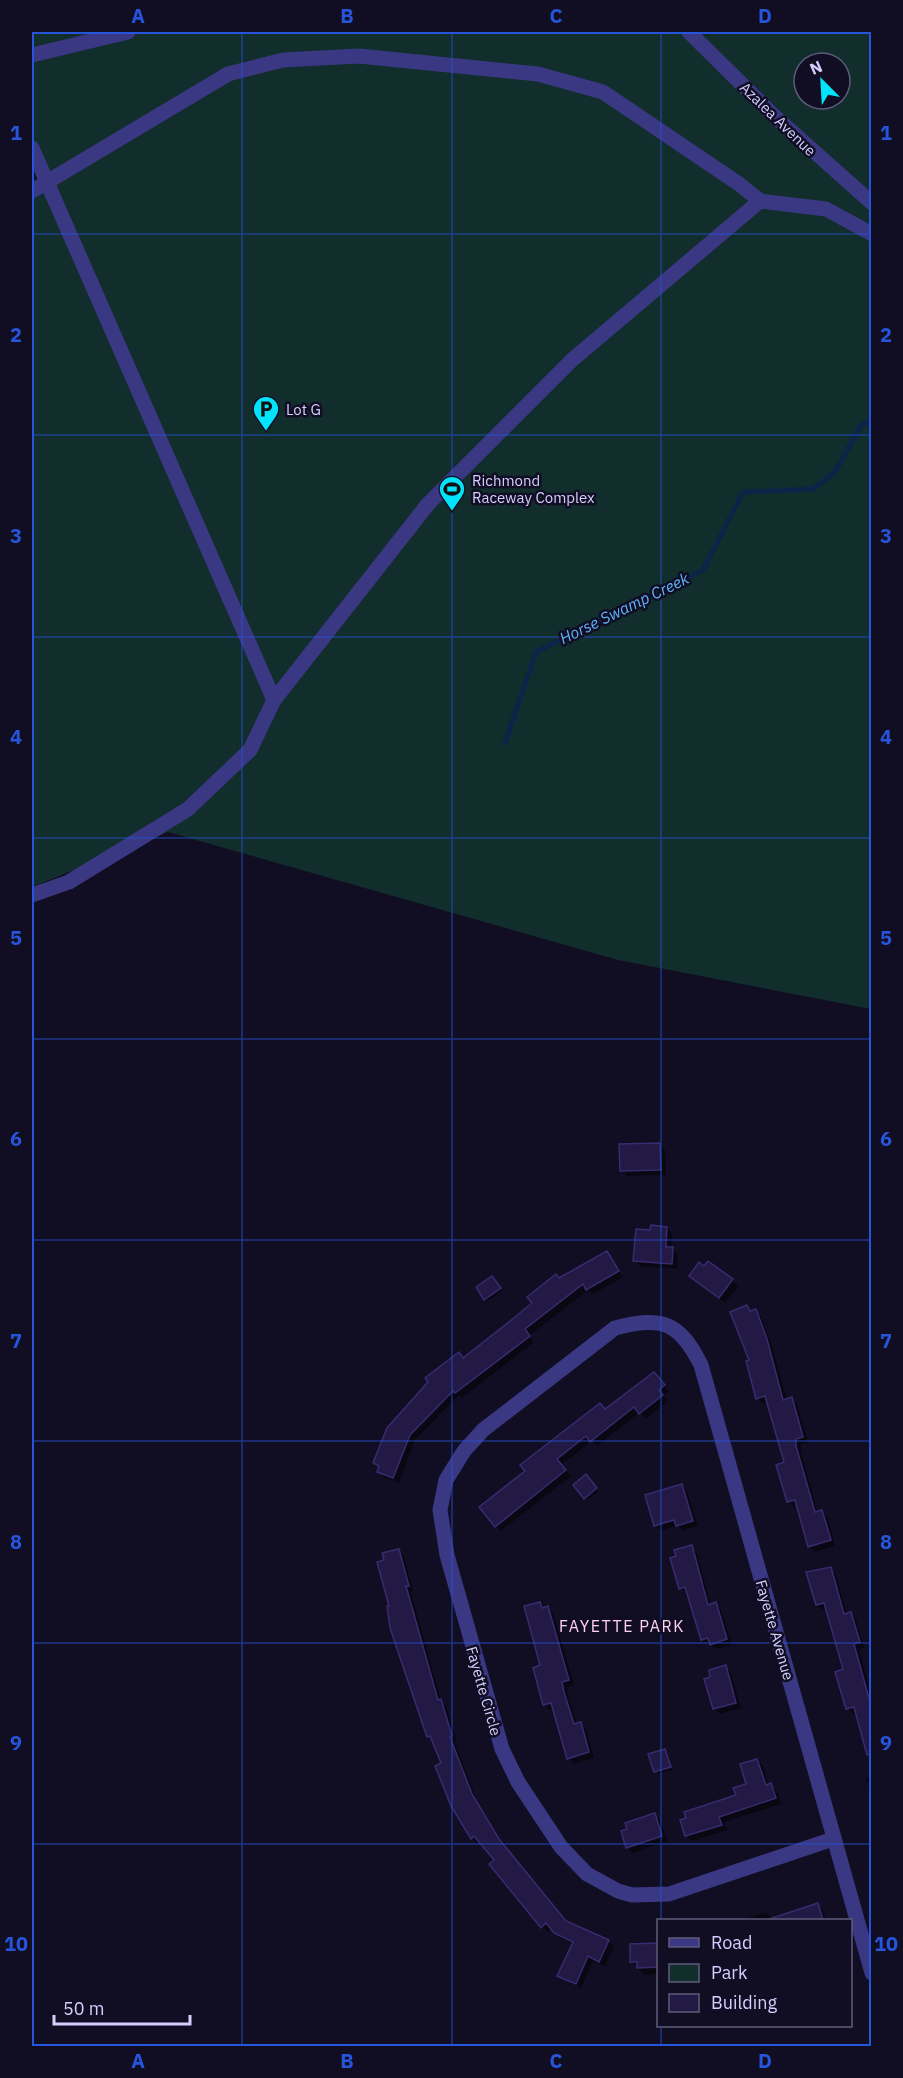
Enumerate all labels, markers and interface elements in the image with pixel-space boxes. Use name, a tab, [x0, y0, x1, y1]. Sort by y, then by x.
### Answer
text: A	[131, 2, 145, 29]
text: B	[340, 2, 354, 29]
text: C	[549, 2, 563, 29]
text: D	[758, 2, 772, 29]
north arrow	[792, 51, 852, 111]
text: N	[807, 56, 825, 79]
street label: Azalea Avenue	[736, 78, 820, 160]
text: 1	[10, 119, 22, 146]
text: 1	[880, 119, 892, 146]
text: 2	[10, 321, 22, 348]
text: 2	[880, 321, 892, 348]
parking icon: Lot G	[251, 394, 281, 432]
place label: Lot G	[286, 400, 321, 419]
place label: Richmond Raceway Complex	[472, 471, 595, 507]
sports icon: Richmond Raceway Complex	[437, 474, 467, 512]
text: 3	[10, 522, 22, 549]
text: 3	[880, 522, 892, 549]
water label: Horse Swamp Creek	[556, 568, 693, 648]
text: 4	[10, 723, 22, 750]
text: 4	[880, 723, 892, 750]
text: 5	[10, 924, 22, 951]
text: 5	[880, 924, 892, 951]
text: 6	[10, 1125, 22, 1152]
text: 6	[880, 1125, 892, 1152]
text: 7	[10, 1327, 22, 1354]
text: 7	[880, 1327, 892, 1354]
text: 8	[10, 1528, 22, 1555]
text: 8	[880, 1528, 892, 1555]
street label: Fayette Avenue	[752, 1578, 798, 1682]
district label: FAYETTE PARK	[559, 1616, 685, 1636]
street label: Fayette Circle	[462, 1644, 506, 1738]
text: 9	[10, 1729, 22, 1756]
text: 9	[880, 1729, 892, 1756]
legend	[657, 1919, 852, 2027]
text: 10	[4, 1930, 28, 1957]
text: 10	[874, 1930, 898, 1957]
text: Road	[711, 1931, 752, 1954]
text: Park	[711, 1961, 748, 1984]
scale bar	[54, 1988, 190, 2026]
text: Building	[711, 1991, 778, 2014]
text: 50 m	[63, 1997, 105, 2020]
text: A	[131, 2047, 145, 2074]
text: B	[340, 2047, 354, 2074]
text: C	[549, 2047, 563, 2074]
text: D	[758, 2047, 772, 2074]

